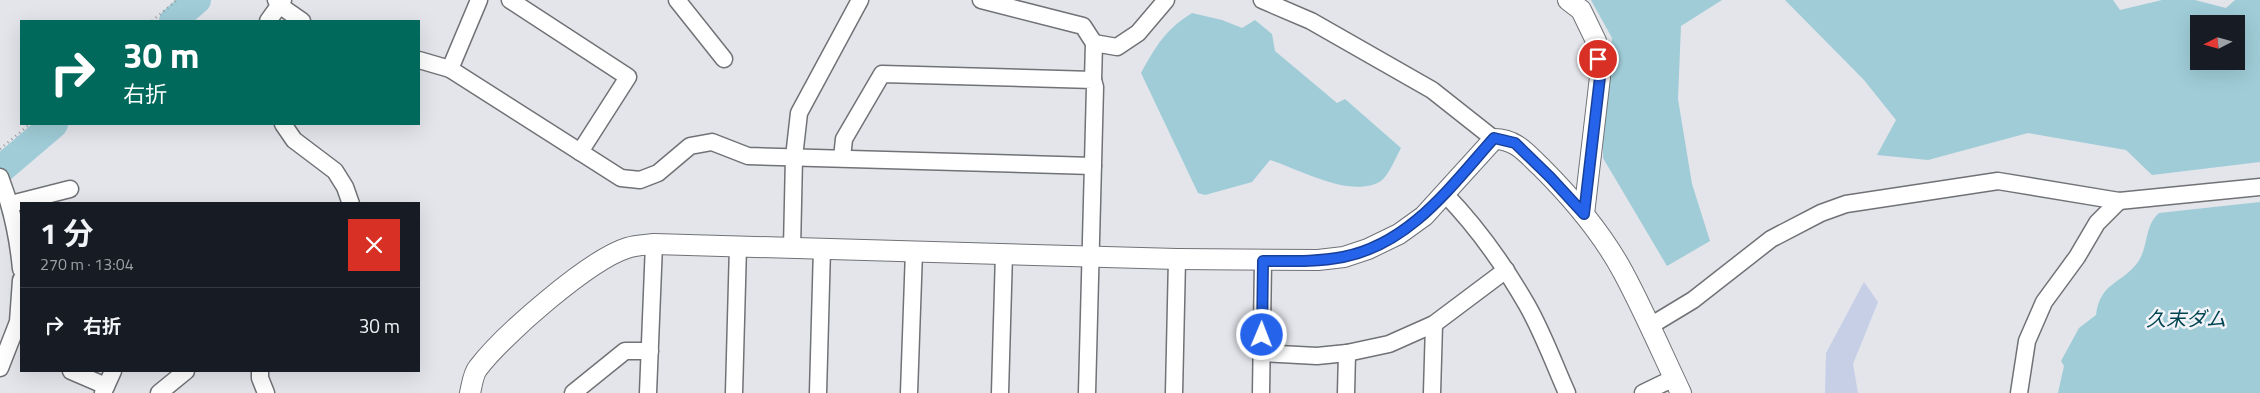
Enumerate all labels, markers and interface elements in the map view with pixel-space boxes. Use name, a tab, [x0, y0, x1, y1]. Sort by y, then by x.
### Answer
north arrow	[2190, 15, 2245, 70]
map controls	[2190, 15, 2245, 70]
text: 30 m	[123, 28, 199, 82]
pin	[1577, 38, 1619, 80]
icon: right	[40, 40, 105, 105]
icon: arrive	[1584, 45, 1612, 73]
text: 右折	[123, 77, 167, 111]
text: 1 分	[40, 210, 93, 256]
button: close	[348, 219, 400, 271]
text: 270 m · 13:04	[40, 252, 134, 276]
water label: 久末ダム	[2146, 303, 2226, 334]
position arrow	[1235, 308, 1287, 360]
icon: right	[40, 311, 68, 339]
text: 右折	[83, 311, 121, 340]
text: 30 m	[359, 311, 400, 340]

